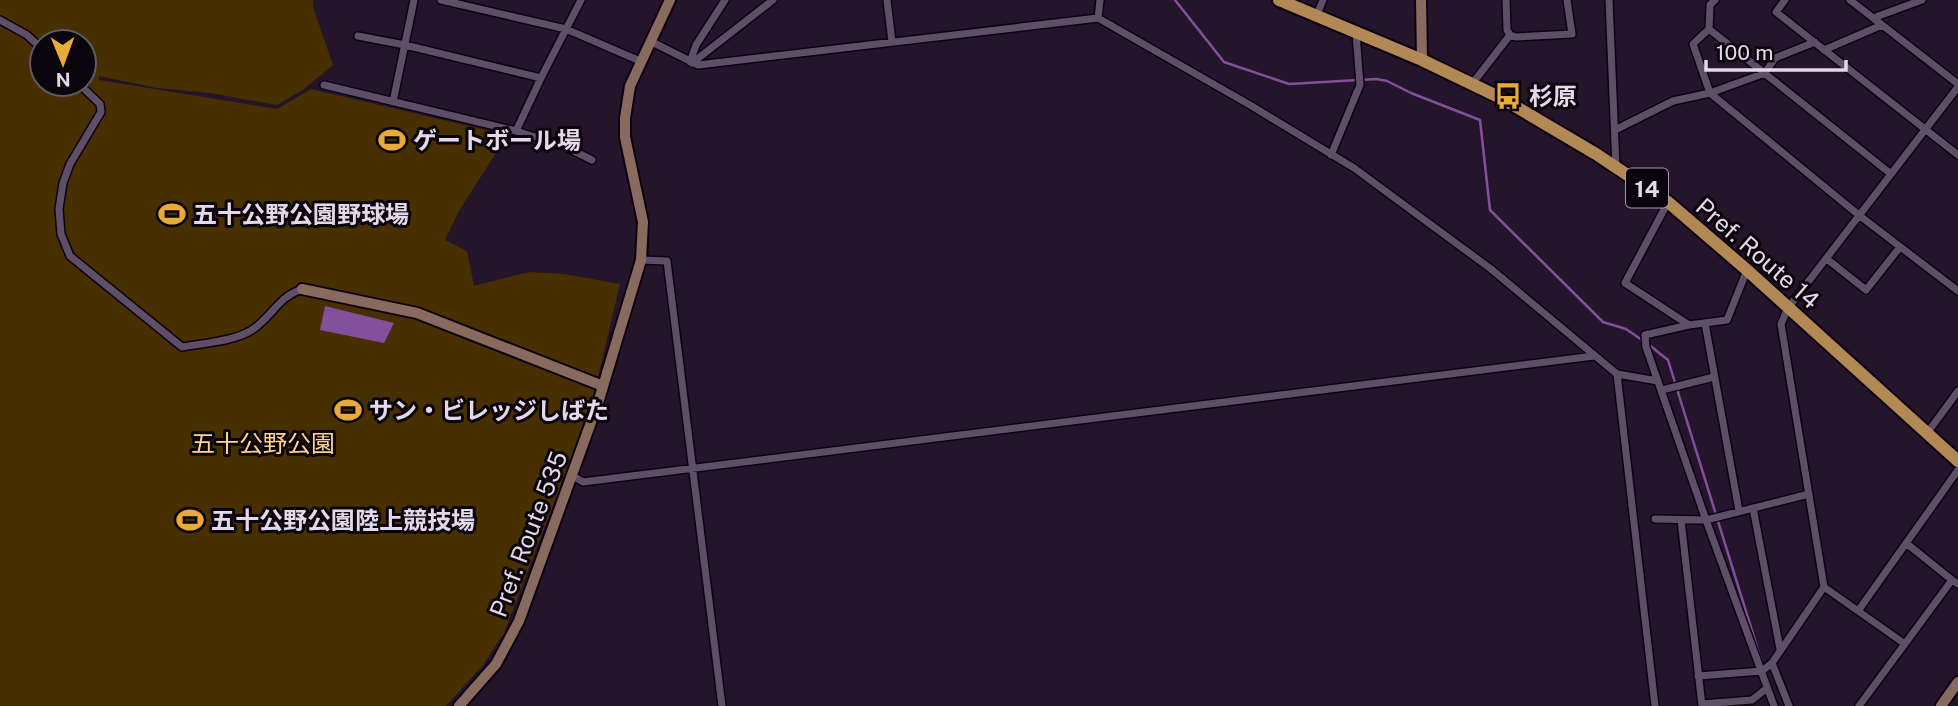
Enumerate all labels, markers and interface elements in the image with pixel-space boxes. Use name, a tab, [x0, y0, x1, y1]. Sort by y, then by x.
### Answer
north arrow	[28, 28, 98, 98]
scale bar	[1706, 28, 1846, 72]
text: 100 m	[1716, 40, 1773, 65]
text: N	[56, 69, 71, 91]
bus stop icon: 杉原	[1493, 81, 1523, 111]
place label: 杉原	[1529, 82, 1577, 110]
sports icon: ゲートボール場	[377, 125, 407, 155]
place label: ゲートボール場	[413, 126, 581, 154]
road number: 14	[1626, 168, 1668, 208]
street label: Pref. Route 14	[1691, 192, 1825, 314]
sports icon: 五十公野公園野球場	[157, 199, 187, 229]
place label: 五十公野公園野球場	[193, 200, 409, 228]
sports icon: サン・ビレッジしばた	[333, 395, 363, 425]
place label: サン・ビレッジしばた	[369, 396, 609, 424]
park label: 五十公野公園	[191, 429, 335, 457]
street label: Pref. Route 535	[484, 447, 572, 621]
sports icon: 五十公野公園陸上競技場	[175, 505, 205, 535]
place label: 五十公野公園陸上競技場	[211, 506, 475, 534]

